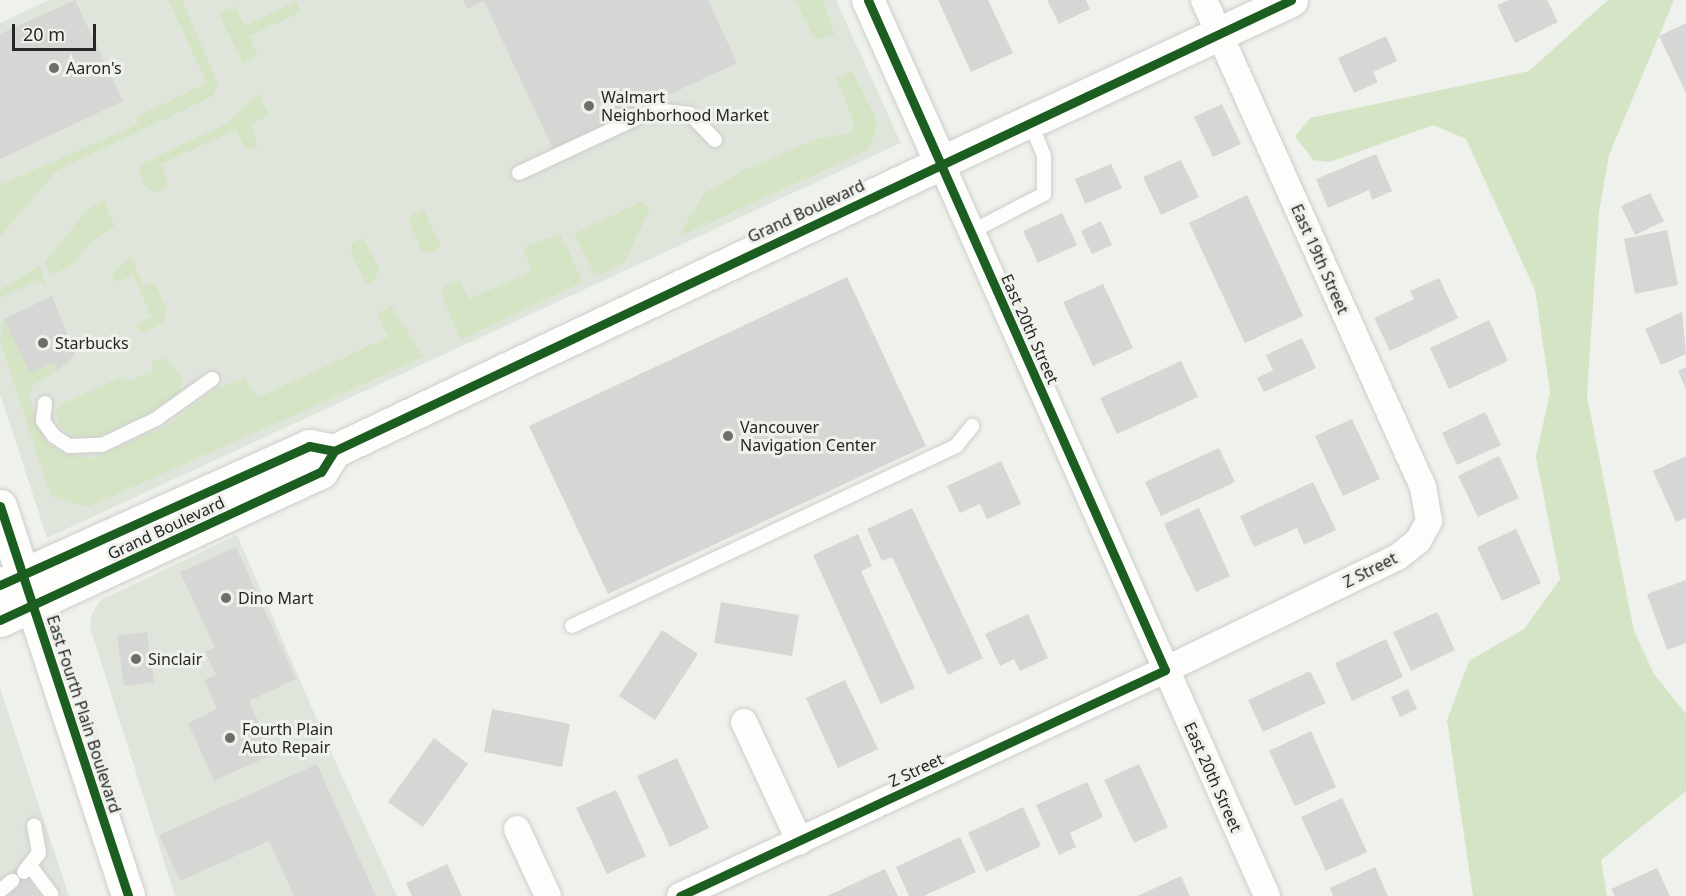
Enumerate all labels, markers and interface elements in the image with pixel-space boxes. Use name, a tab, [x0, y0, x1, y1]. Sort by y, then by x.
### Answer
scale bar	[15, 12, 99, 50]
text: 20 m	[23, 22, 65, 46]
place label: Aaron's	[66, 58, 122, 78]
marker: Aaron's	[47, 61, 61, 75]
place label: Walmart Neighborhood Market	[601, 87, 769, 125]
marker: Walmart Neighborhood Market	[582, 99, 596, 113]
street label: Grand Boulevard	[744, 175, 868, 247]
street label: East 19th Street	[1287, 201, 1353, 317]
street label: East 20th Street	[997, 271, 1063, 387]
place label: Starbucks	[55, 333, 129, 353]
marker: Starbucks	[36, 336, 50, 350]
place label: Vancouver Navigation Center	[740, 417, 876, 455]
marker: Vancouver Navigation Center	[721, 429, 735, 443]
street label: Grand Boulevard	[104, 492, 228, 564]
street label: Z Street	[1340, 548, 1400, 592]
place label: Dino Mart	[238, 588, 313, 608]
marker: Dino Mart	[219, 591, 233, 605]
street label: East Fourth Plain Boulevard	[43, 613, 125, 815]
place label: Sinclair	[148, 649, 202, 669]
marker: Sinclair	[129, 652, 143, 666]
place label: Fourth Plain Auto Repair	[242, 719, 333, 757]
street label: East 20th Street	[1180, 719, 1246, 835]
marker: Fourth Plain Auto Repair	[223, 731, 237, 745]
street label: Z Street	[886, 749, 946, 791]

